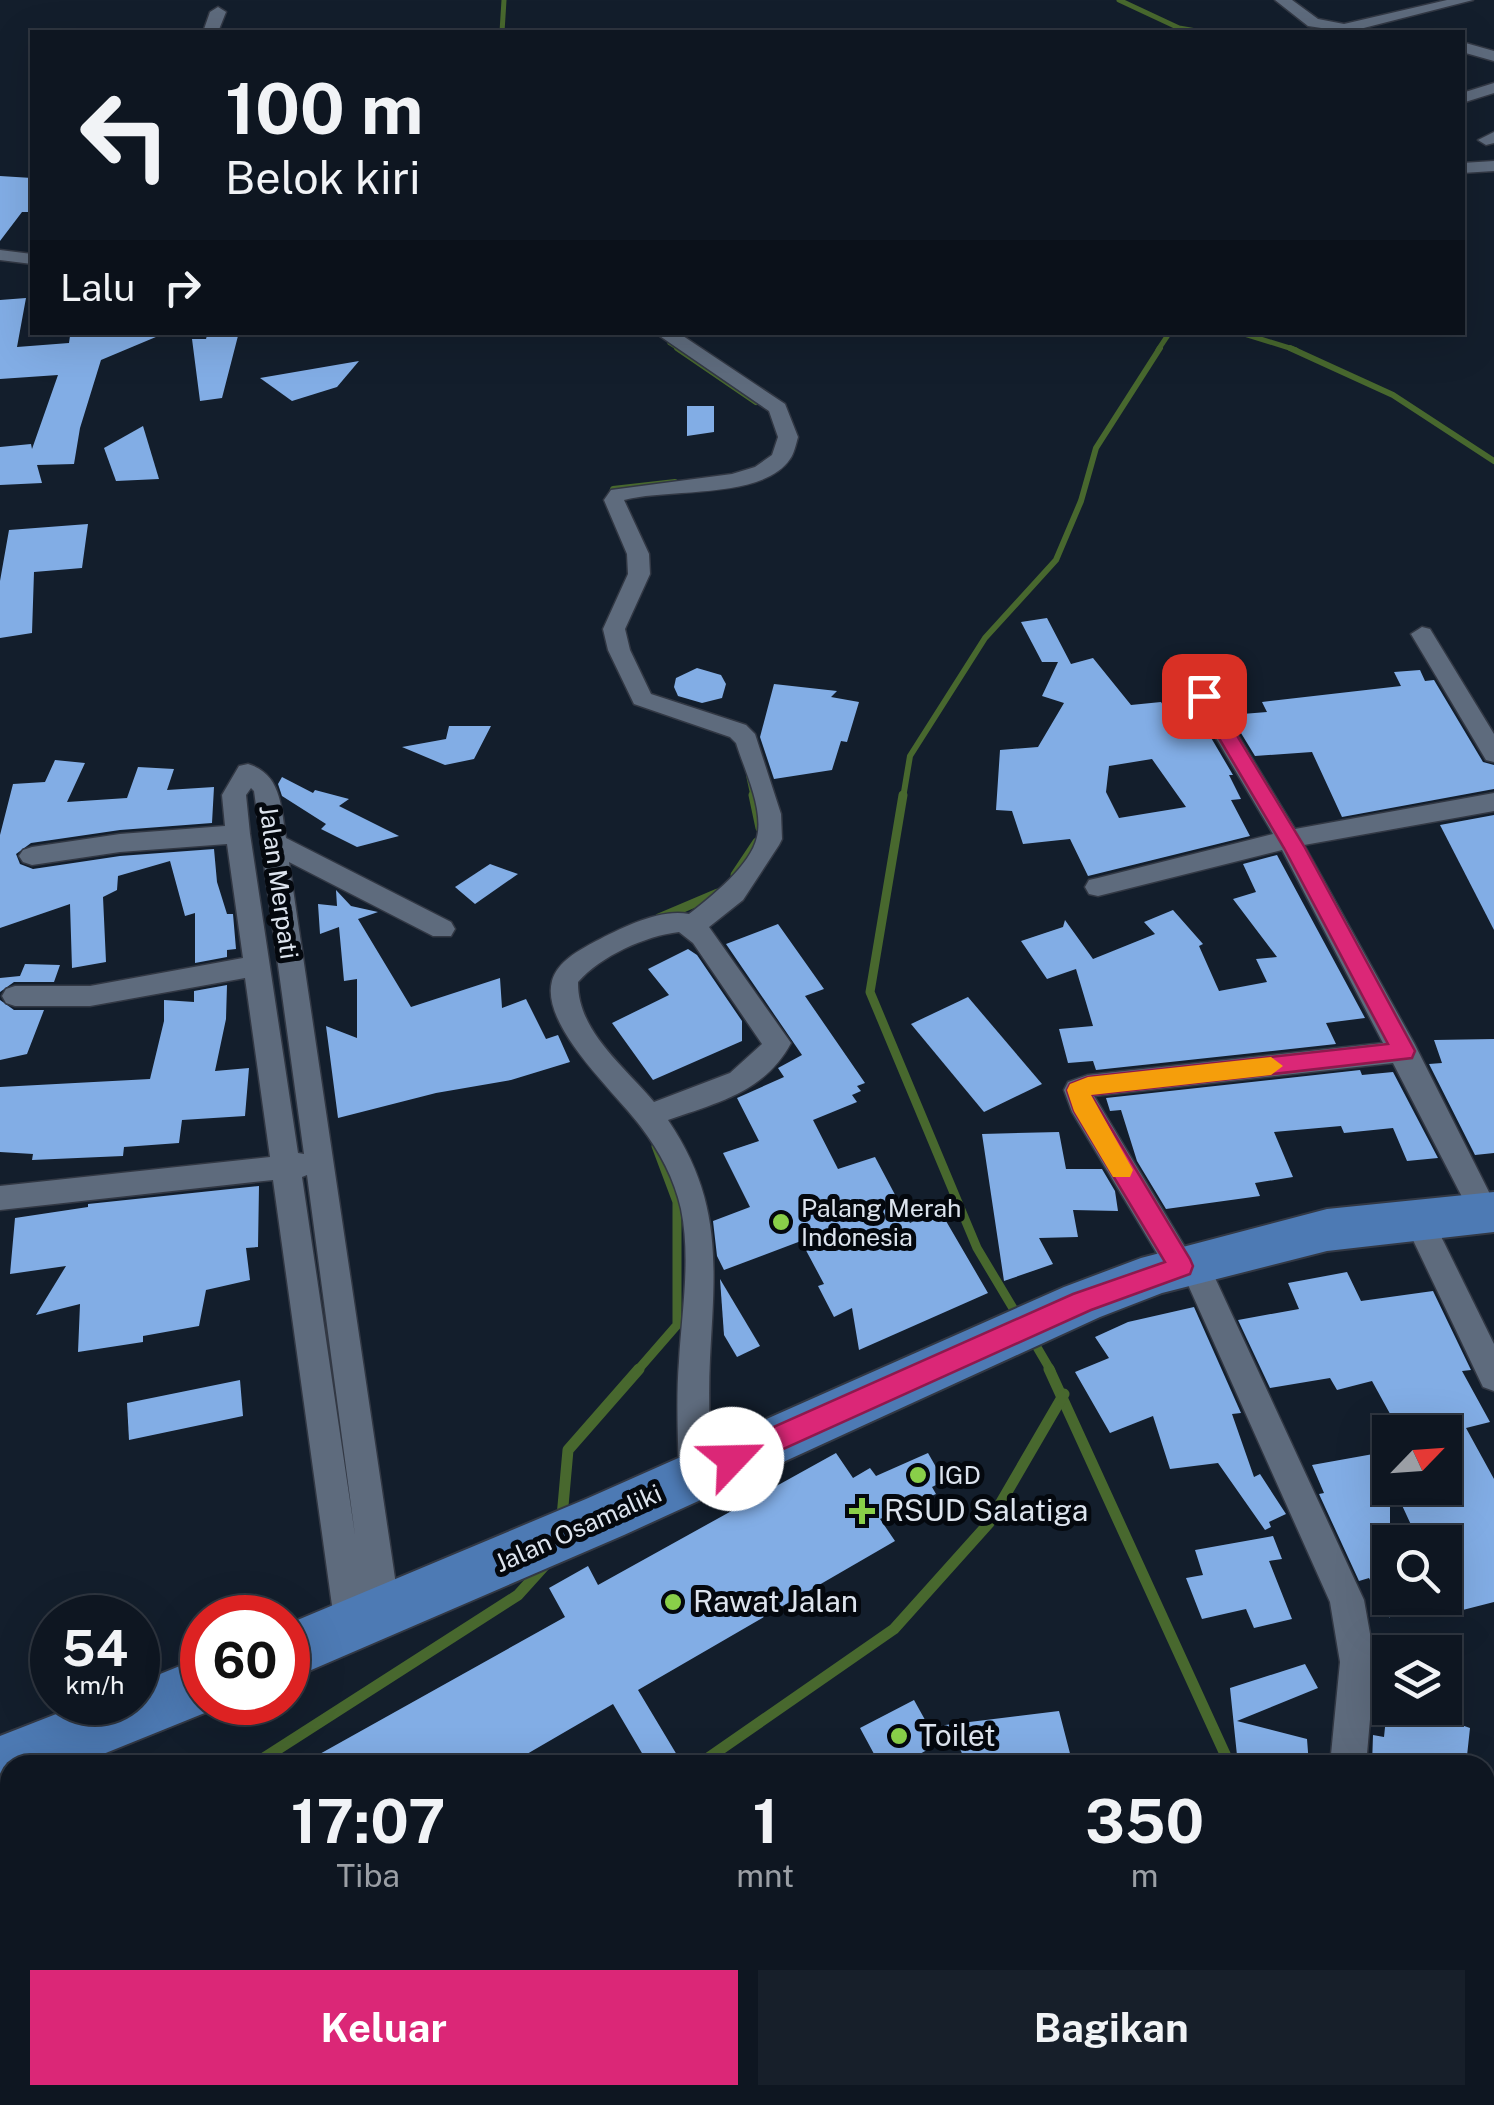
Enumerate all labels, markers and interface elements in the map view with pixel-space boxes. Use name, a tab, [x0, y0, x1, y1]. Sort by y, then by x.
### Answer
text: 100 m	[225, 67, 423, 150]
icon: left	[60, 70, 190, 200]
text: Belok kiri	[225, 151, 420, 204]
icon: right	[155, 260, 210, 315]
text: Lalu	[60, 265, 135, 310]
pin	[1162, 654, 1247, 739]
icon: arrive	[1177, 669, 1232, 724]
street label: Jalan Merpati	[253, 803, 305, 961]
place label: Palang Merah Indonesia	[801, 1193, 962, 1252]
marker: Palang Merah Indonesia	[770, 1211, 792, 1233]
position arrow	[680, 1407, 784, 1511]
north arrow	[1372, 1415, 1462, 1505]
map controls	[1372, 1415, 1462, 1725]
place label: IGD	[938, 1460, 981, 1490]
marker: IGD	[907, 1464, 929, 1486]
street label: Jalan Osamaliki	[490, 1478, 666, 1578]
place label: RSUD Salatiga	[884, 1492, 1088, 1528]
marker: RSUD Salatiga	[849, 1498, 875, 1524]
button: search	[1372, 1525, 1462, 1615]
place label: Rawat Jalan	[693, 1583, 858, 1619]
marker: Rawat Jalan	[662, 1591, 684, 1613]
speed limit sign: 60	[180, 1595, 310, 1725]
text: 54	[62, 1618, 128, 1677]
button: layers	[1372, 1635, 1462, 1725]
text: km/h	[66, 1670, 124, 1700]
place label: Toilet	[919, 1717, 996, 1753]
marker: Toilet	[888, 1725, 910, 1747]
text: 17:07	[291, 1786, 445, 1857]
text: 1	[752, 1786, 778, 1857]
text: 350	[1085, 1786, 1204, 1857]
text: Tiba	[336, 1857, 400, 1894]
text: mnt	[736, 1857, 794, 1894]
text: m	[1131, 1857, 1158, 1894]
button: Keluar	[30, 1970, 738, 2085]
button: Bagikan	[758, 1970, 1465, 2085]

